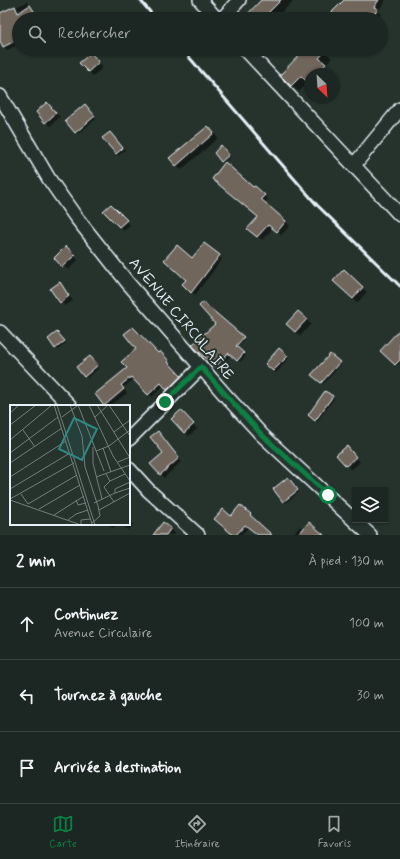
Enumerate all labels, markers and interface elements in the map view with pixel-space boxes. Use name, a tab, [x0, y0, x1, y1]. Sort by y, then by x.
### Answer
search box	[12, 12, 388, 56]
icon: search	[26, 23, 48, 45]
text: Rechercher	[58, 24, 131, 44]
north arrow	[304, 68, 340, 104]
street label: AVENUE CIRCULAIRE	[124, 254, 238, 385]
route end	[156, 393, 174, 411]
inset map	[10, 405, 130, 525]
route start	[319, 486, 337, 504]
map controls	[352, 487, 388, 523]
button: layers	[352, 487, 388, 523]
text: 2 min	[16, 550, 56, 572]
text: À pied · 130 m	[308, 553, 384, 570]
text: Continuez	[54, 605, 118, 625]
icon: ahead	[16, 613, 38, 635]
text: 100 m	[349, 615, 384, 632]
text: Avenue Circulaire	[54, 625, 152, 642]
icon: left	[16, 685, 38, 707]
text: Tournez à gauche	[54, 686, 162, 706]
text: 30 m	[357, 687, 384, 704]
icon: arrive	[16, 757, 38, 779]
text: Arrivée à destination	[54, 758, 181, 778]
tab: Carte	[49, 813, 77, 851]
tab: Itinéraire	[175, 813, 220, 851]
tab: Favoris	[318, 813, 351, 851]

